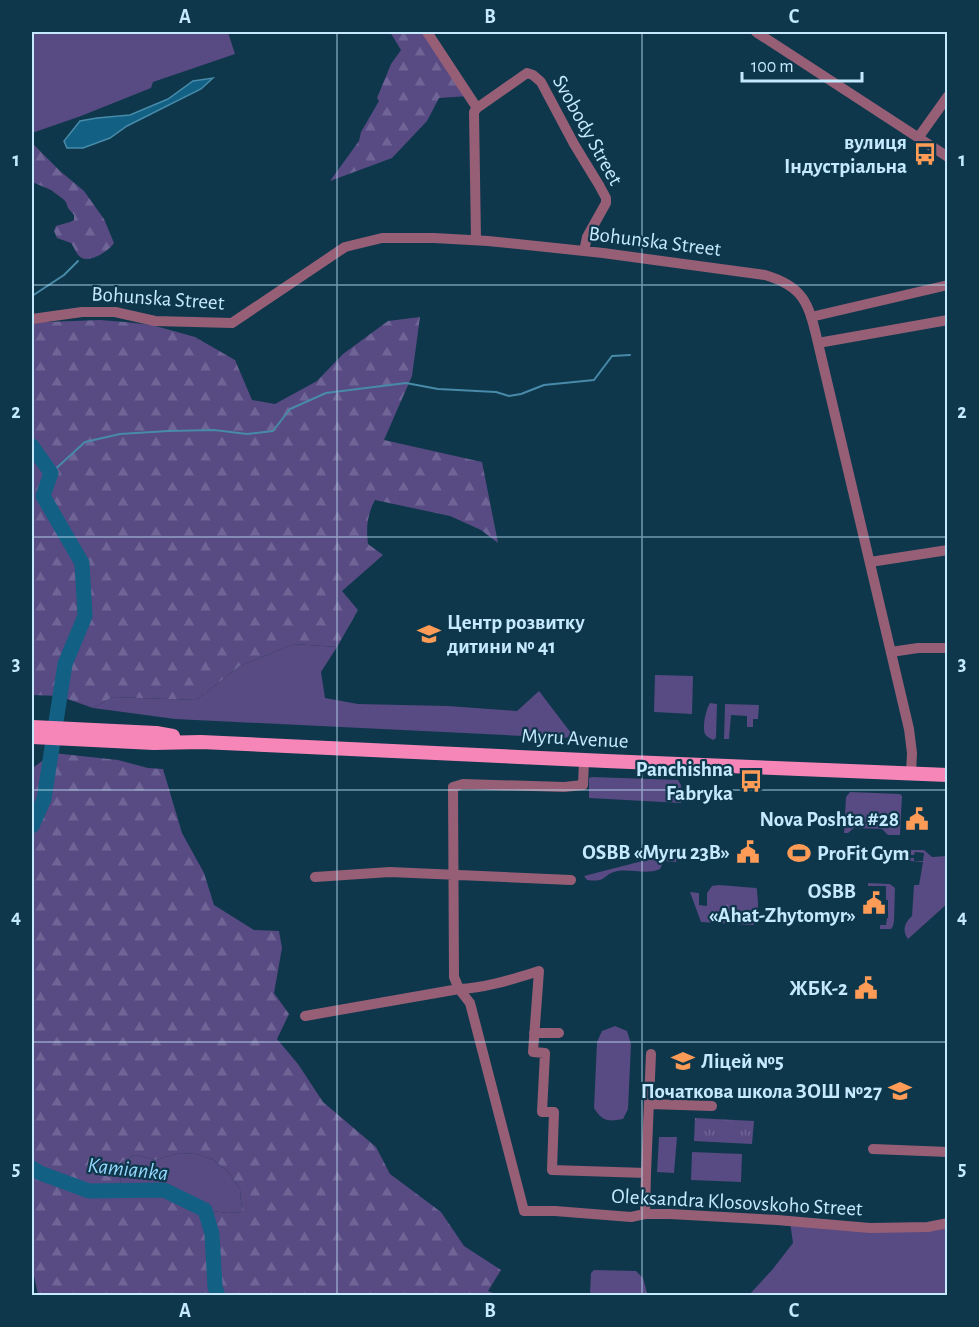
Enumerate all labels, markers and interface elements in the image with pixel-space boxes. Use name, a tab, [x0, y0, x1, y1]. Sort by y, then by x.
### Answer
text: A	[179, 7, 191, 27]
text: B	[484, 7, 496, 27]
text: C	[789, 7, 800, 27]
scale bar	[742, 45, 862, 83]
text: 100 m	[751, 58, 794, 76]
street label: Svobody Street	[549, 72, 627, 189]
place label: вулиця Індустріальна	[784, 132, 907, 177]
bus stop icon: вулиця Індустріальна	[912, 141, 938, 167]
text: 1	[12, 150, 20, 170]
text: 1	[958, 150, 966, 170]
street label: Bohunska Street	[588, 223, 723, 260]
street label: Bohunska Street	[91, 283, 225, 314]
text: 2	[11, 402, 21, 422]
text: 2	[957, 402, 967, 422]
place label: Центр розвитку дитини № 41	[447, 612, 585, 657]
school or university icon: Центр розвитку дитини № 41	[416, 621, 442, 647]
text: 3	[12, 654, 20, 674]
text: 3	[958, 654, 966, 674]
street label: Myru Avenue	[521, 725, 629, 752]
place label: Panchishna Fabryka	[636, 759, 733, 804]
bus stop icon: Panchishna Fabryka	[738, 768, 764, 794]
public building icon: Nova Poshta #28	[904, 806, 930, 832]
place label: Nova Poshta #28	[760, 809, 899, 830]
public building icon: OSBB «Myru 23B»	[735, 839, 761, 865]
sports icon: ProFit Gym	[786, 840, 812, 866]
place label: OSBB «Myru 23B»	[582, 842, 730, 863]
place label: ProFit Gym	[817, 843, 910, 864]
place label: OSBB «Ahat-Zhytomyr»	[709, 881, 856, 926]
public building icon: OSBB «Ahat-Zhytomyr»	[861, 890, 887, 916]
text: 4	[11, 907, 21, 927]
text: 4	[957, 907, 967, 927]
public building icon: ЖБК-2	[853, 975, 879, 1001]
place label: ЖБК-2	[789, 978, 848, 999]
school or university icon: Ліцей №5	[670, 1048, 696, 1074]
place label: Ліцей №5	[701, 1051, 784, 1072]
school or university icon: Початкова школа ЗОШ №27	[887, 1078, 913, 1104]
place label: Початкова школа ЗОШ №27	[641, 1081, 882, 1102]
water label: Kamianka	[87, 1154, 169, 1184]
text: 5	[12, 1159, 20, 1179]
text: 5	[958, 1159, 966, 1179]
street label: Oleksandra Klosovskoho Street	[611, 1185, 863, 1220]
text: A	[179, 1301, 191, 1321]
text: B	[484, 1301, 496, 1321]
text: C	[789, 1301, 800, 1321]

